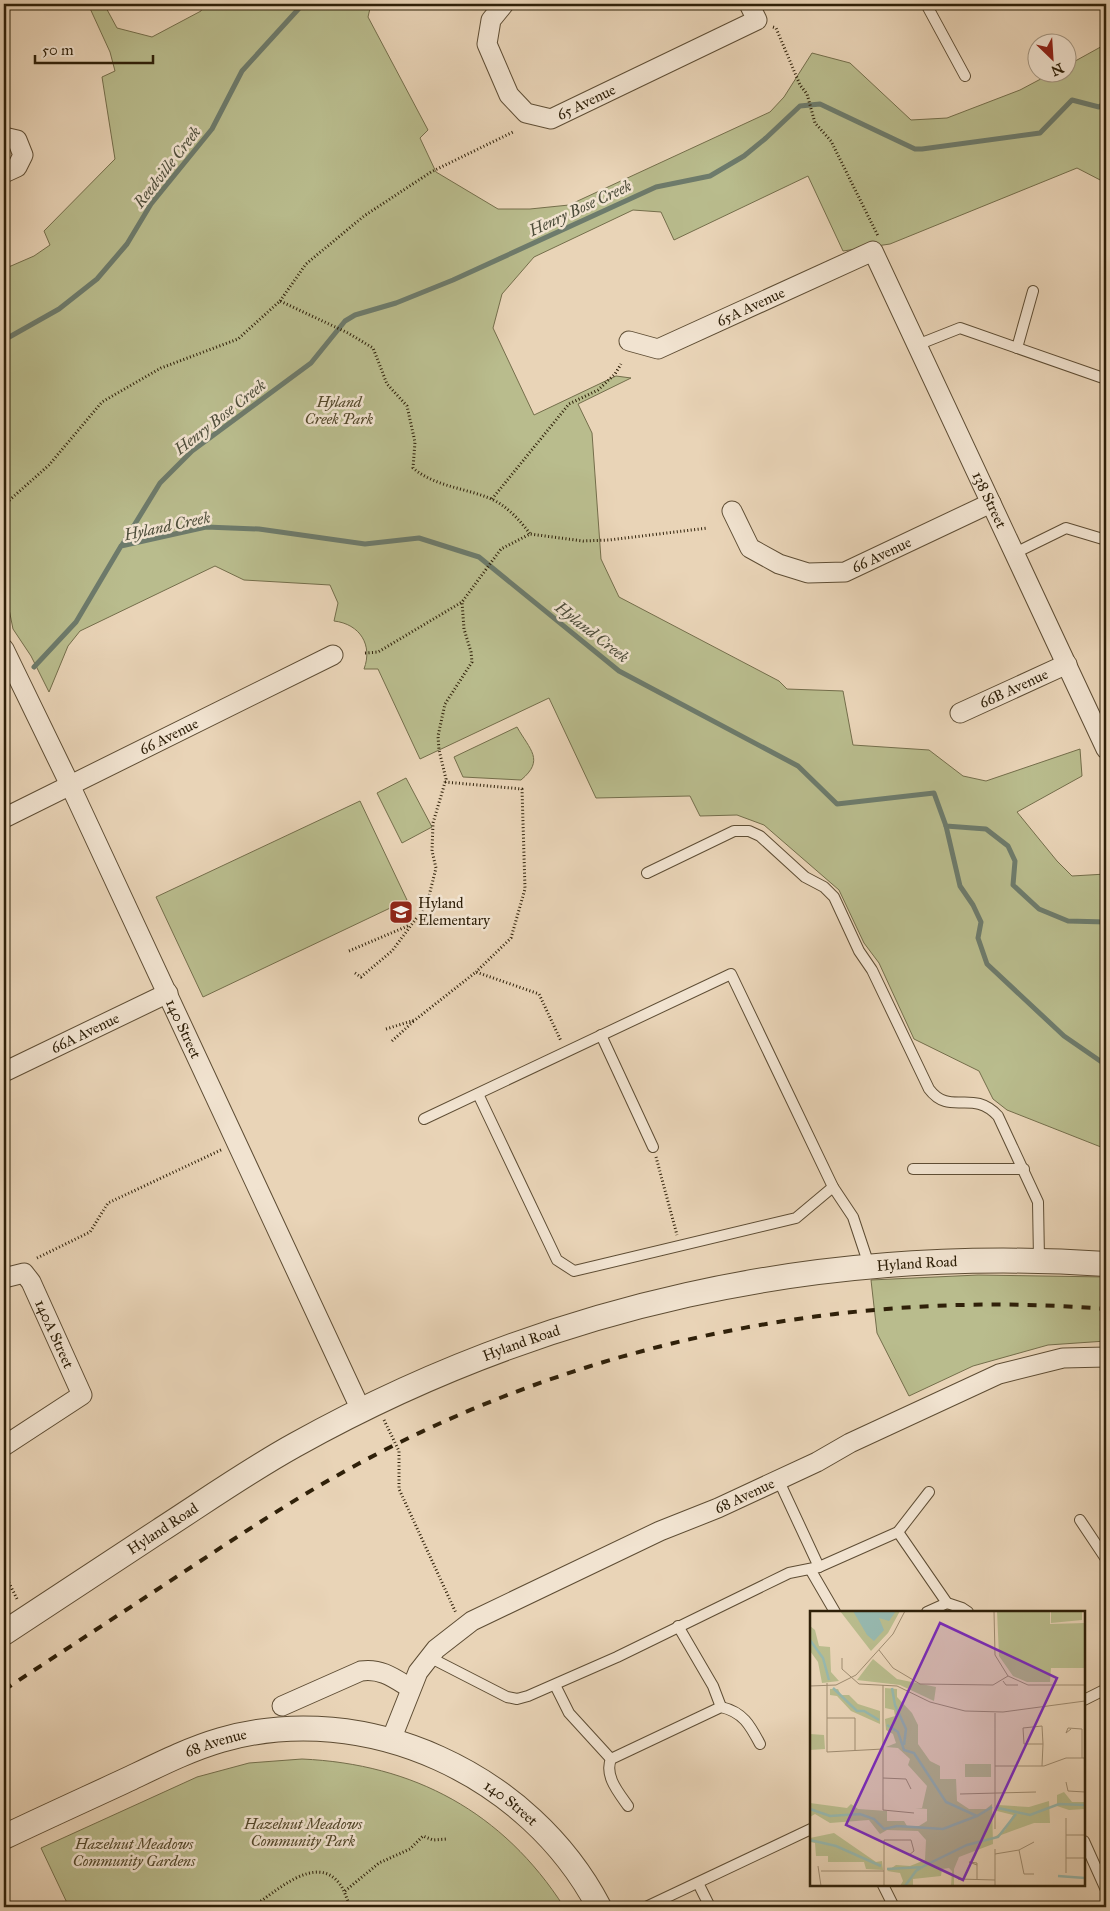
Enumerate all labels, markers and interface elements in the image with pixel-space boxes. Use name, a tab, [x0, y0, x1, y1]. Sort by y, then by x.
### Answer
scale bar	[35, 32, 152, 64]
north arrow	[1028, 32, 1078, 82]
text: 50 m	[42, 41, 74, 59]
text: N	[1048, 59, 1066, 80]
street label: 65 Avenue	[554, 80, 618, 124]
water label: Reedville Creek	[129, 123, 205, 212]
water label: Henry Bose Creek	[525, 176, 634, 241]
street label: 65A Avenue	[714, 283, 788, 330]
water label: Henry Bose Creek	[170, 375, 270, 459]
park label: Hyland Creek Park	[305, 393, 373, 428]
street label: 138 Street	[968, 469, 1011, 532]
water label: Hyland Creek	[121, 508, 212, 545]
street label: 66 Avenue	[849, 533, 914, 577]
water label: Hyland Creek	[551, 597, 632, 667]
street label: 66B Avenue	[976, 665, 1051, 712]
street label: 66 Avenue	[136, 714, 201, 759]
place label: Hyland Elementary	[418, 894, 491, 929]
school or university icon: Hyland Elementary	[388, 899, 414, 925]
street label: 140 Street	[162, 996, 205, 1062]
street label: 66A Avenue	[48, 1009, 122, 1057]
street label: Hyland Road	[876, 1252, 958, 1275]
street label: 140A Street	[31, 1297, 78, 1372]
street label: Hyland Road	[480, 1321, 563, 1365]
street label: 68 Avenue	[712, 1474, 777, 1517]
street label: Hyland Road	[124, 1499, 202, 1558]
inset map	[810, 1611, 1085, 1886]
street label: 68 Avenue	[182, 1725, 248, 1761]
street label: 140 Street	[481, 1776, 542, 1830]
park label: Hazelnut Meadows Community Park	[243, 1815, 363, 1850]
park label: Hazelnut Meadows Community Gardens	[73, 1835, 196, 1870]

